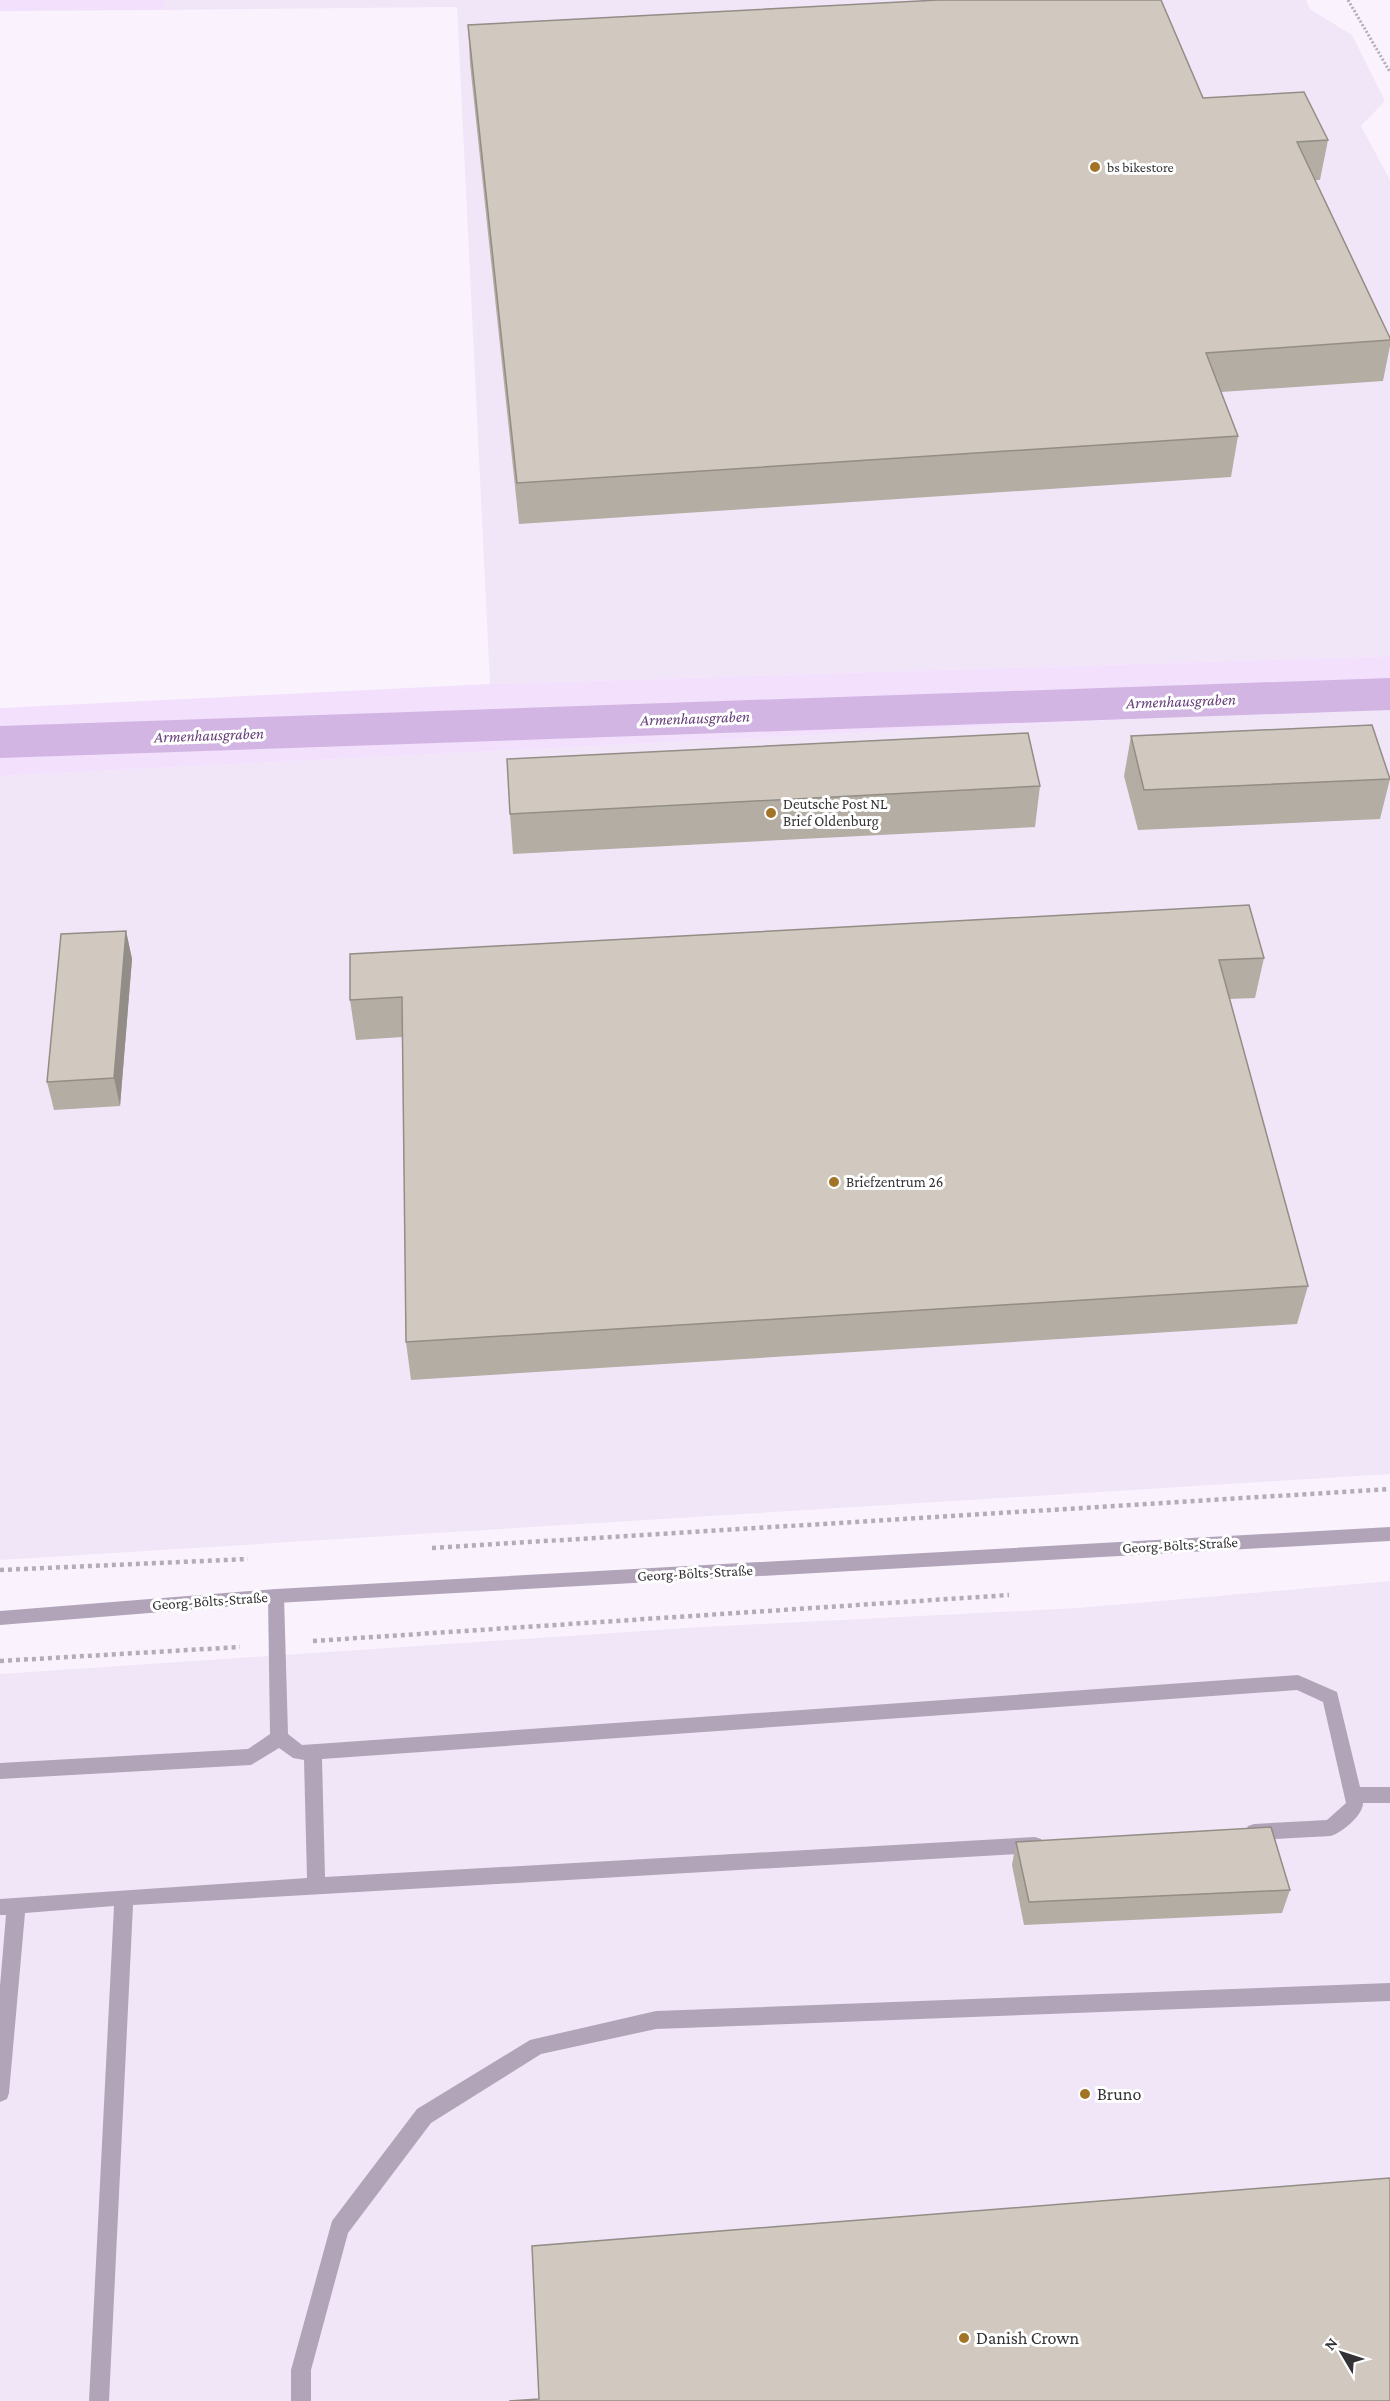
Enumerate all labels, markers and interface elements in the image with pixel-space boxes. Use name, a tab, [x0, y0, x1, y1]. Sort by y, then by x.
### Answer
place label: bs bikestore	[1107, 159, 1174, 175]
marker: bs bikestore	[1088, 160, 1102, 174]
water label: Armenhausgraben	[1125, 691, 1236, 712]
water label: Armenhausgraben	[639, 708, 750, 729]
water label: Armenhausgraben	[153, 725, 264, 746]
place label: Deutsche Post NL Brief Oldenburg	[783, 796, 888, 830]
marker: Deutsche Post NL Brief Oldenburg	[764, 806, 778, 820]
place label: Briefzentrum 26	[846, 1174, 943, 1190]
marker: Briefzentrum 26	[827, 1175, 841, 1189]
street label: Georg-Bölts-Straße	[1122, 1534, 1239, 1557]
street label: Georg-Bölts-Straße	[637, 1562, 754, 1585]
street label: Georg-Bölts-Straße	[152, 1589, 269, 1614]
place label: Bruno	[1097, 2084, 1141, 2104]
marker: Bruno	[1078, 2087, 1092, 2101]
north arrow	[1312, 2323, 1372, 2383]
place label: Danish Crown	[976, 2328, 1080, 2348]
marker: Danish Crown	[957, 2331, 971, 2345]
text: N	[1321, 2334, 1341, 2353]

